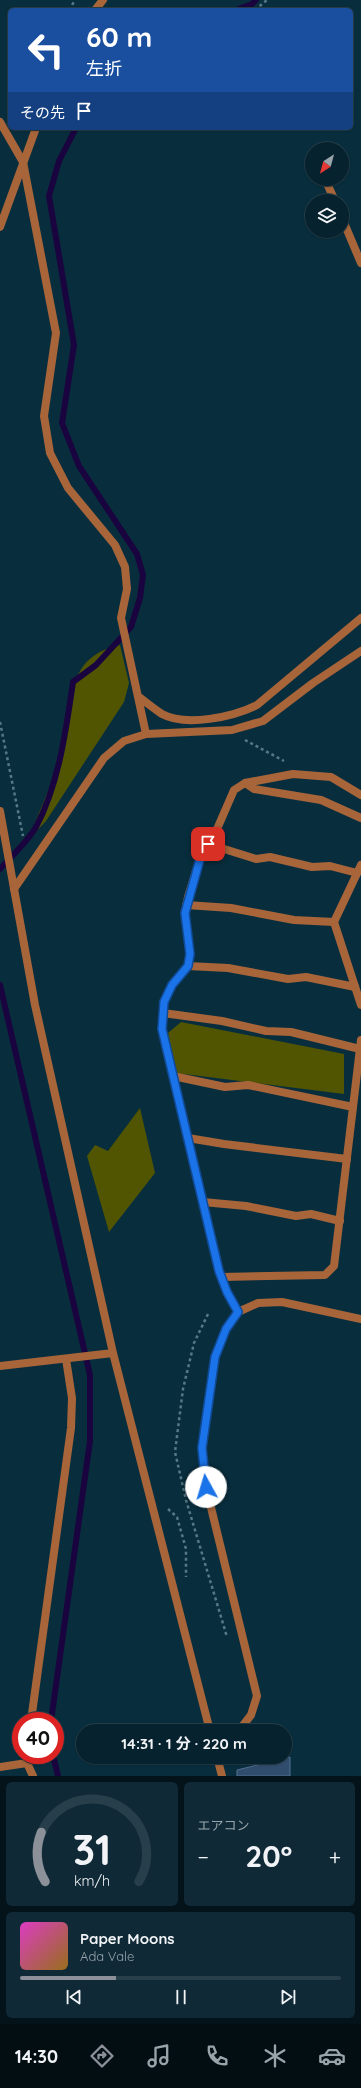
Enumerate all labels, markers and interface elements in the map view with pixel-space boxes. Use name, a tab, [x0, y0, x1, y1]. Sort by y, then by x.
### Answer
text: 60 m	[86, 19, 152, 54]
icon: left	[20, 24, 72, 76]
text: 左折	[86, 57, 122, 80]
icon: arrive	[73, 100, 95, 122]
text: その先	[20, 103, 65, 122]
north arrow	[305, 142, 349, 186]
map controls	[305, 142, 349, 238]
button: layers	[305, 194, 349, 238]
pin	[191, 827, 225, 861]
icon: arrive	[197, 833, 219, 855]
position arrow	[185, 1466, 227, 1508]
speed limit sign: 40	[12, 1712, 64, 1764]
text: 14:31 · 1 分 · 220 m	[121, 1734, 247, 1753]
text: エアコン	[198, 1817, 250, 1833]
text: 31	[72, 1823, 111, 1875]
text: 20°	[245, 1837, 292, 1875]
text: −	[198, 1843, 209, 1871]
text: +	[329, 1843, 341, 1871]
text: km/h	[74, 1872, 110, 1890]
text: Paper Moons	[80, 1929, 175, 1948]
text: Ada Vale	[80, 1948, 134, 1964]
icon: previous	[63, 1986, 85, 2008]
icon: pause	[170, 1986, 192, 2008]
icon: next	[277, 1986, 299, 2008]
icon: directions	[88, 2042, 116, 2070]
icon: music	[145, 2042, 173, 2070]
icon: phone	[203, 2042, 231, 2070]
icon: climate	[261, 2042, 289, 2070]
icon: car	[318, 2042, 346, 2070]
text: 14:30	[15, 2045, 58, 2068]

